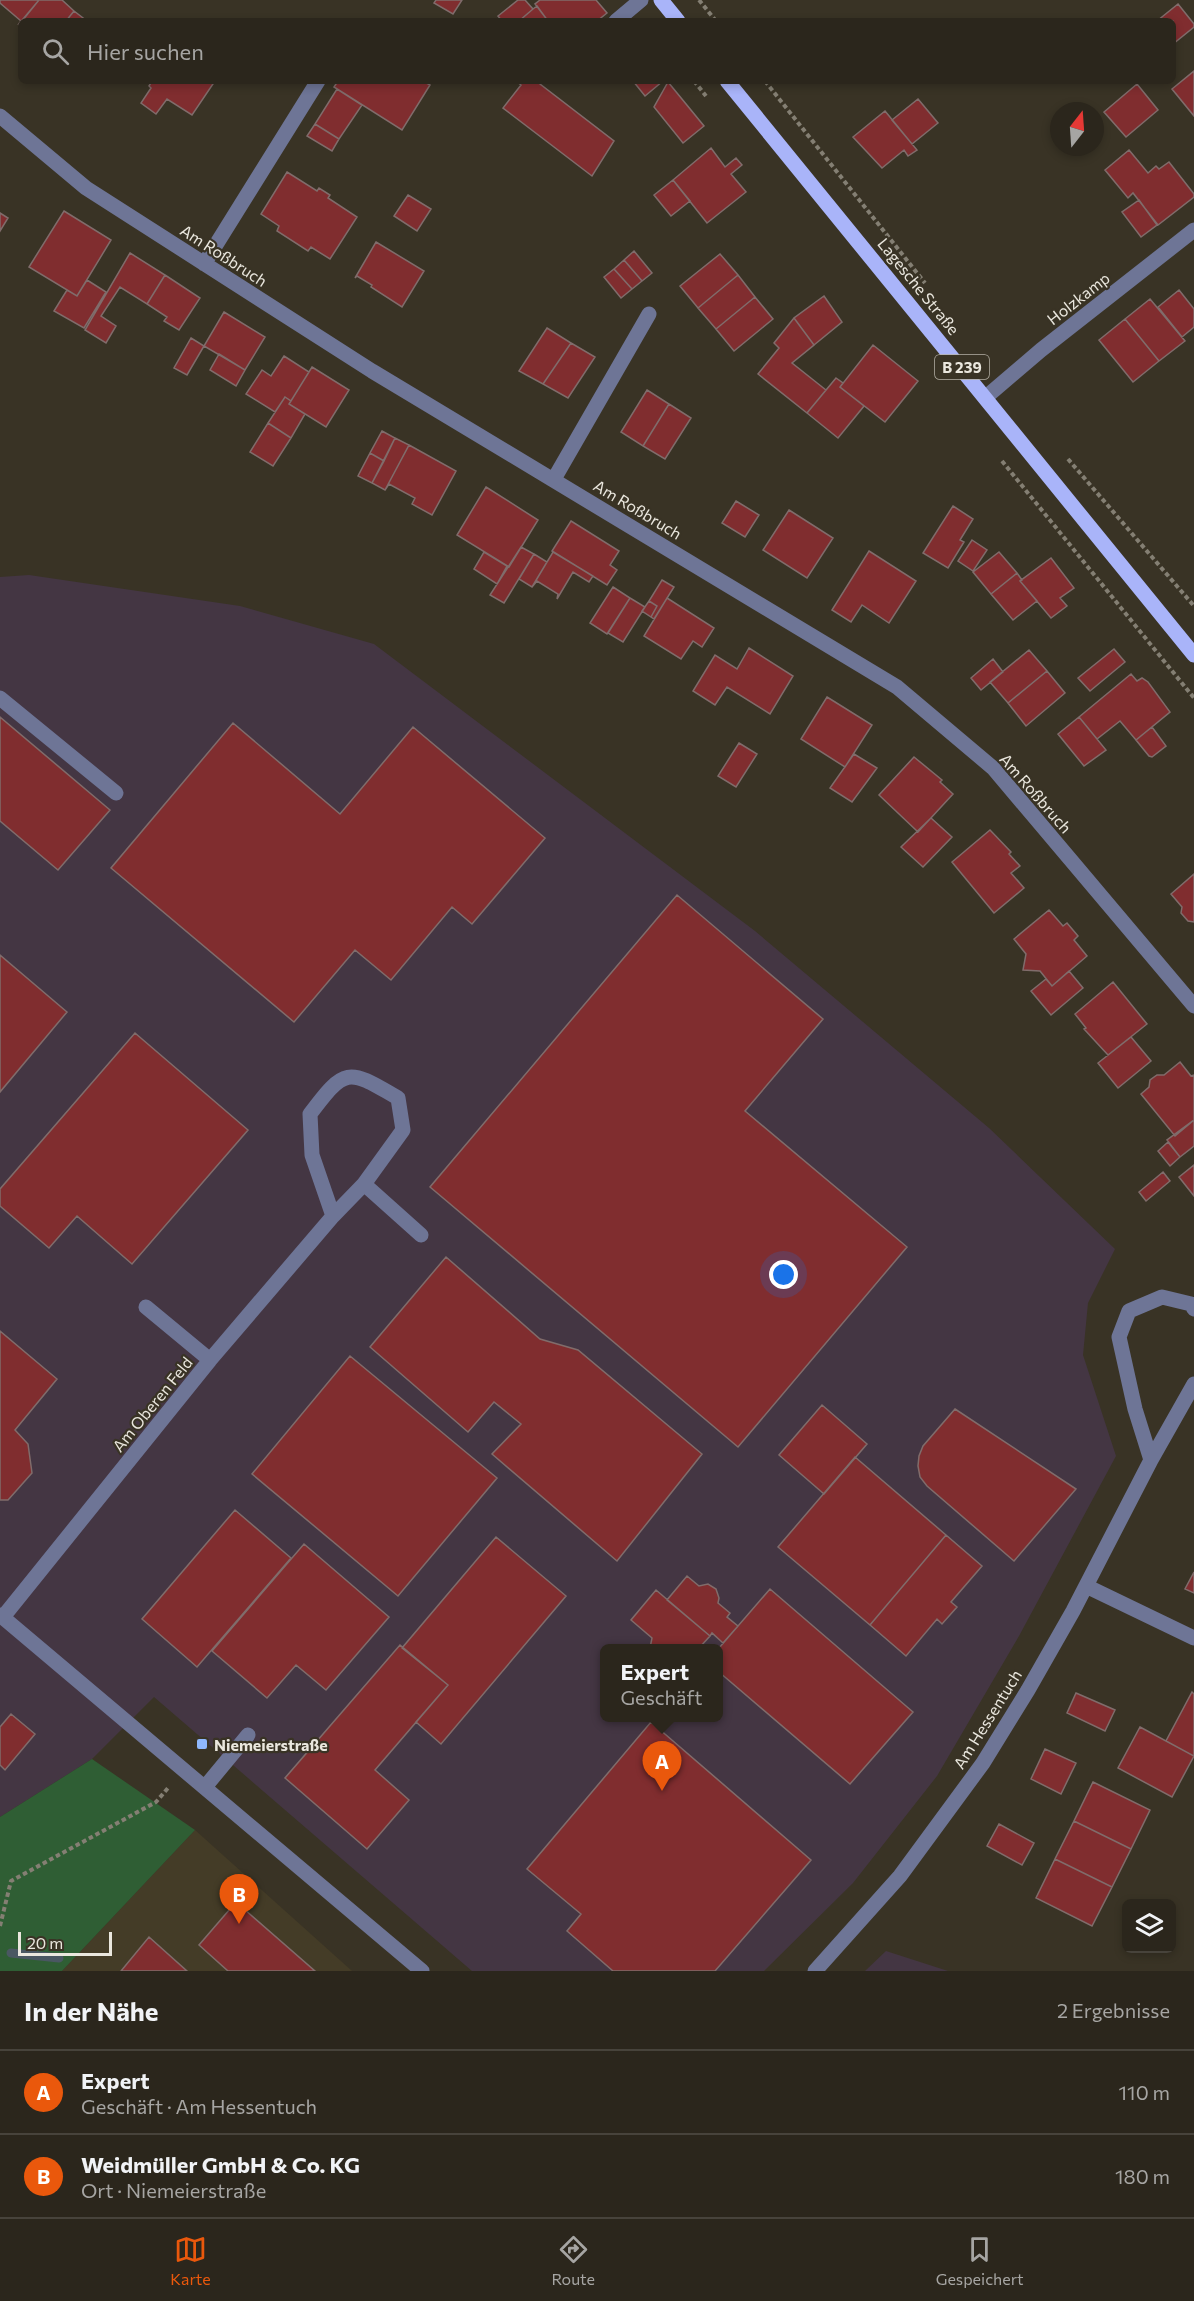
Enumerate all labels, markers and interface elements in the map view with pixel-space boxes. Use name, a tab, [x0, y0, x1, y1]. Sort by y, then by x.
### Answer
search box	[18, 18, 1176, 84]
icon: search	[39, 35, 72, 68]
text: Hier suchen	[87, 38, 204, 65]
north arrow	[1050, 102, 1104, 156]
street label: Am Roßbruch	[177, 220, 271, 290]
street label: Lagesche Straße	[874, 234, 964, 338]
street label: Holzkamp	[1043, 268, 1113, 328]
road number: B 239	[935, 355, 989, 379]
street label: Am Roßbruch	[591, 475, 685, 543]
street label: Am Roßbruch	[996, 749, 1076, 837]
your location	[769, 1260, 798, 1289]
street label: Am Oberen Feld	[108, 1353, 196, 1455]
popup	[600, 1644, 723, 1722]
text: Expert	[620, 1658, 689, 1685]
street label: Am Hessentuch	[949, 1666, 1025, 1772]
text: Geschäft	[620, 1685, 703, 1709]
place label: Niemeierstraße	[214, 1735, 328, 1754]
marker: Niemeierstraße	[195, 1737, 209, 1751]
pin: A	[642, 1742, 682, 1791]
pin: B	[220, 1874, 258, 1924]
map controls	[1122, 1899, 1176, 1953]
button: layers	[1122, 1899, 1176, 1953]
scale bar	[18, 1929, 112, 1956]
text: 20 m	[27, 1933, 63, 1952]
text: In der Nähe	[24, 1995, 159, 2026]
text: 2 Ergebnisse	[1057, 1998, 1170, 2022]
text: Expert	[81, 2067, 150, 2094]
text: A	[36, 2080, 51, 2104]
text: 110 m	[1119, 2080, 1170, 2104]
text: Geschäft · Am Hessentuch	[81, 2094, 317, 2118]
text: Weidmüller GmbH & Co. KG	[81, 2151, 360, 2178]
text: B	[37, 2164, 50, 2188]
text: 180 m	[1115, 2164, 1170, 2188]
text: Ort · Niemeierstraße	[81, 2178, 266, 2202]
tab: Karte	[170, 2233, 211, 2288]
tab: Route	[551, 2233, 595, 2288]
tab: Gespeichert	[936, 2233, 1024, 2288]

